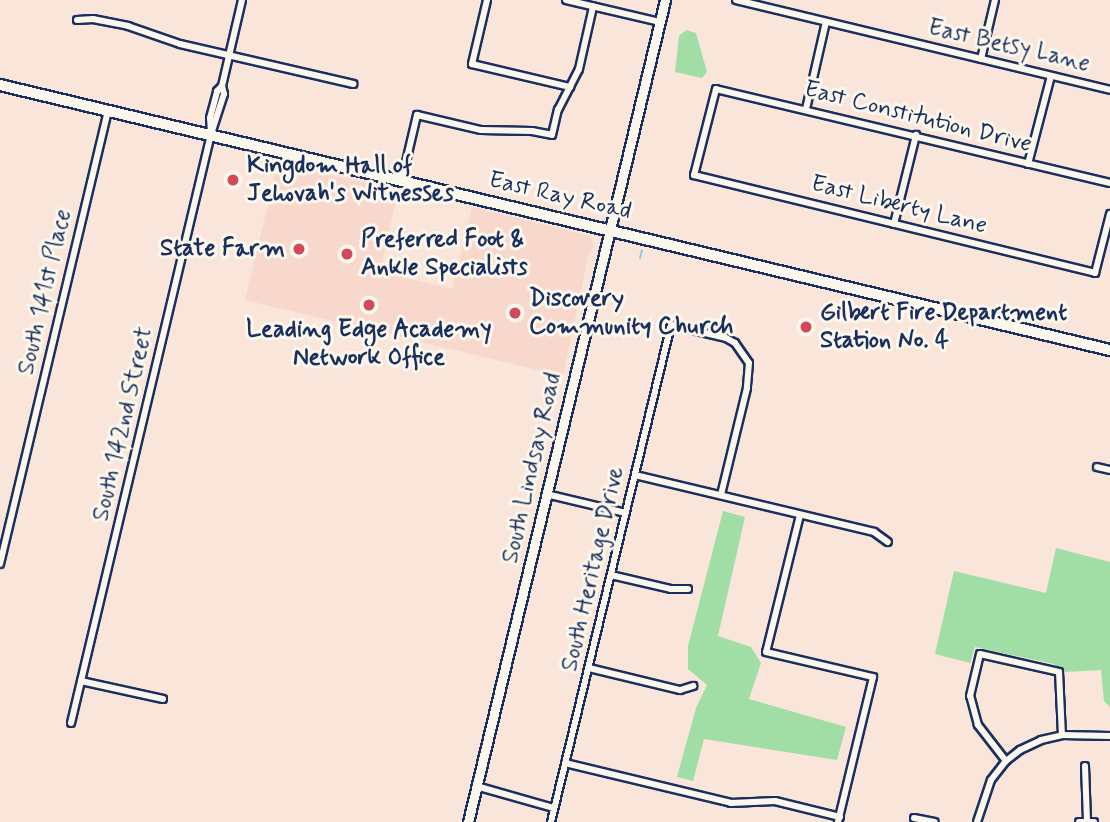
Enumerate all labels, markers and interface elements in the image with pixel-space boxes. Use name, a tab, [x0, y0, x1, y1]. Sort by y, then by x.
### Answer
street label: East Betsy Lane	[927, 14, 1091, 78]
street label: East Constitution Drive	[802, 75, 1034, 159]
place label: Kingdom Hall of Jehovah's Witnesses	[247, 152, 460, 208]
street label: East Ray Road	[488, 166, 632, 226]
street label: East Liberty Lane	[808, 169, 990, 241]
marker: Kingdom Hall of Jehovah's Witnesses	[225, 172, 241, 188]
street label: South 141st Place	[12, 206, 78, 378]
place label: Preferred Foot & Ankle Specialists	[361, 226, 531, 282]
place label: State Farm	[163, 235, 285, 263]
marker: State Farm	[291, 241, 307, 257]
marker: Preferred Foot & Ankle Specialists	[339, 246, 355, 262]
place label: Discovery Community Church	[529, 285, 734, 341]
marker: Leading Edge Academy Network Office	[361, 297, 377, 313]
place label: Gilbert Fire Department Station No. 4	[820, 299, 1080, 355]
marker: Discovery Community Church	[507, 305, 523, 321]
place label: Leading Edge Academy Network Office	[248, 316, 490, 372]
marker: Gilbert Fire Department Station No. 4	[798, 319, 814, 335]
street label: South 142nd Street	[87, 325, 159, 523]
street label: South Lindsay Road	[496, 370, 568, 566]
street label: South Heritage Drive	[556, 464, 630, 674]

